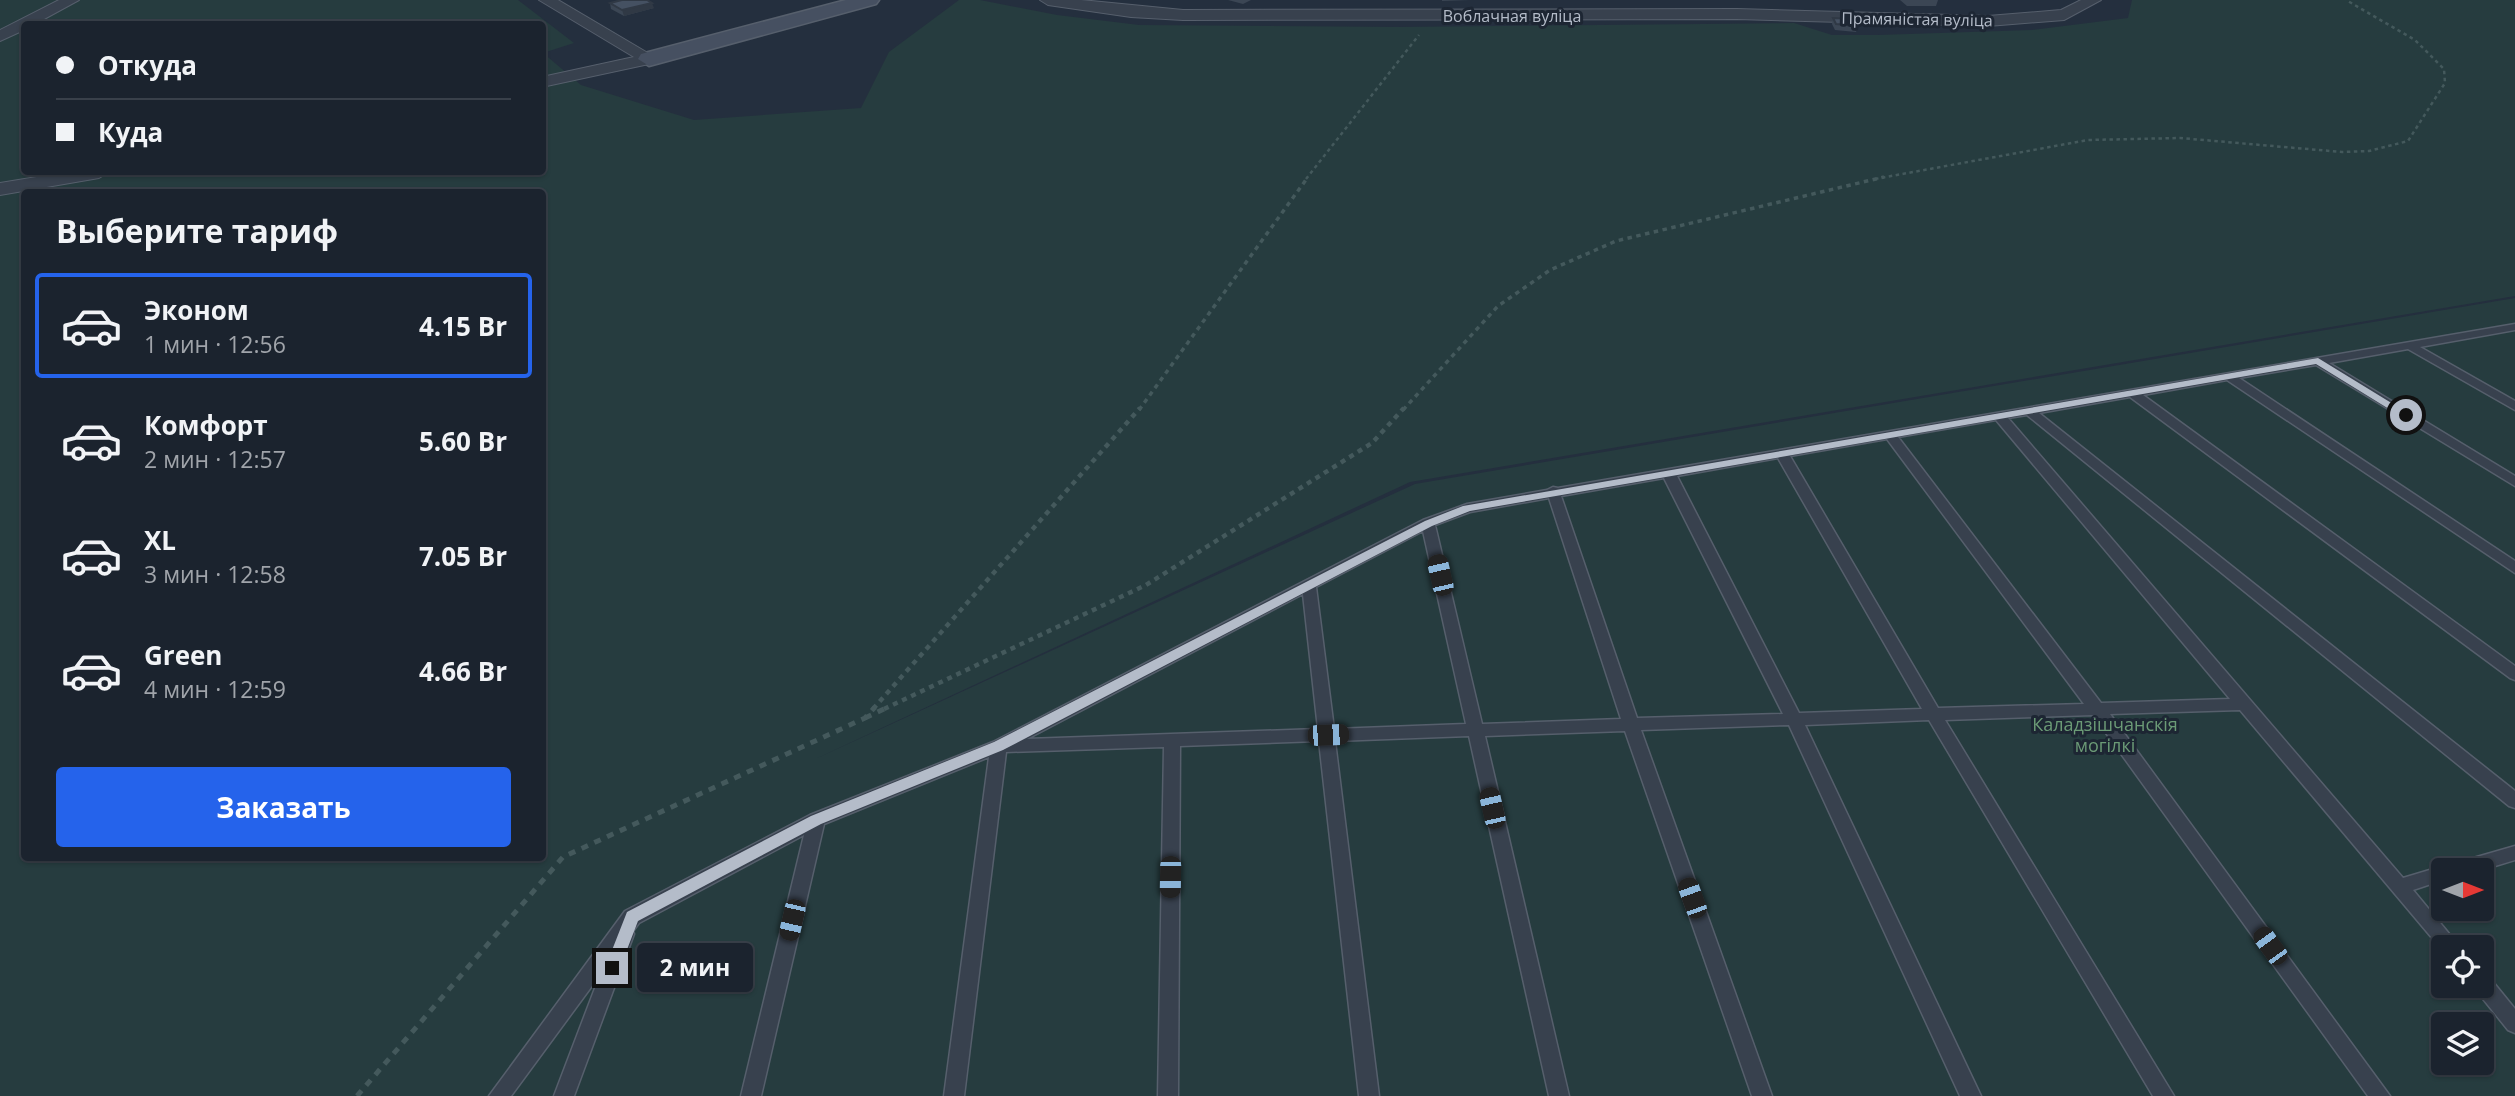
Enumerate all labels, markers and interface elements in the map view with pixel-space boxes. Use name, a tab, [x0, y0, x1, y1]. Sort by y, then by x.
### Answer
street label: Воблачная вуліца	[1443, 5, 1581, 27]
street label: Прамяністая вуліца	[1841, 7, 1993, 31]
text: Откуда	[98, 47, 197, 83]
text: Куда	[98, 114, 163, 150]
text: Выберите тариф	[56, 209, 338, 252]
text: Эконом	[144, 292, 249, 328]
icon: car	[60, 294, 123, 357]
text: 4.15 Br	[419, 308, 507, 344]
text: 1 мин · 12:56	[144, 328, 286, 360]
route start	[2390, 399, 2422, 431]
text: Комфорт	[144, 407, 268, 443]
icon: car	[60, 409, 123, 472]
text: 5.60 Br	[419, 423, 507, 459]
text: 2 мин · 12:57	[144, 443, 286, 475]
text: XL	[144, 522, 176, 558]
icon: car	[60, 524, 123, 587]
text: 7.05 Br	[419, 538, 507, 574]
car	[1426, 552, 1455, 598]
text: 3 мин · 12:58	[144, 558, 286, 590]
text: Green	[144, 637, 222, 673]
icon: car	[60, 639, 123, 702]
text: 4.66 Br	[419, 653, 507, 689]
text: 4 мин · 12:59	[144, 673, 286, 705]
park label: Каладзішчанскія могілкі	[2032, 712, 2178, 757]
car	[1307, 724, 1350, 746]
button: Заказать	[56, 767, 511, 847]
car	[1478, 785, 1507, 831]
car	[1160, 856, 1181, 898]
north arrow	[2431, 858, 2494, 920]
map controls	[2431, 858, 2494, 1075]
car	[1675, 875, 1710, 921]
car	[778, 897, 807, 943]
car	[2250, 923, 2291, 969]
button: locate	[2431, 935, 2494, 998]
callout: 2 мин	[636, 944, 752, 992]
text: 2 мин	[660, 951, 730, 983]
route end	[596, 952, 628, 984]
button: layers	[2431, 1012, 2494, 1075]

